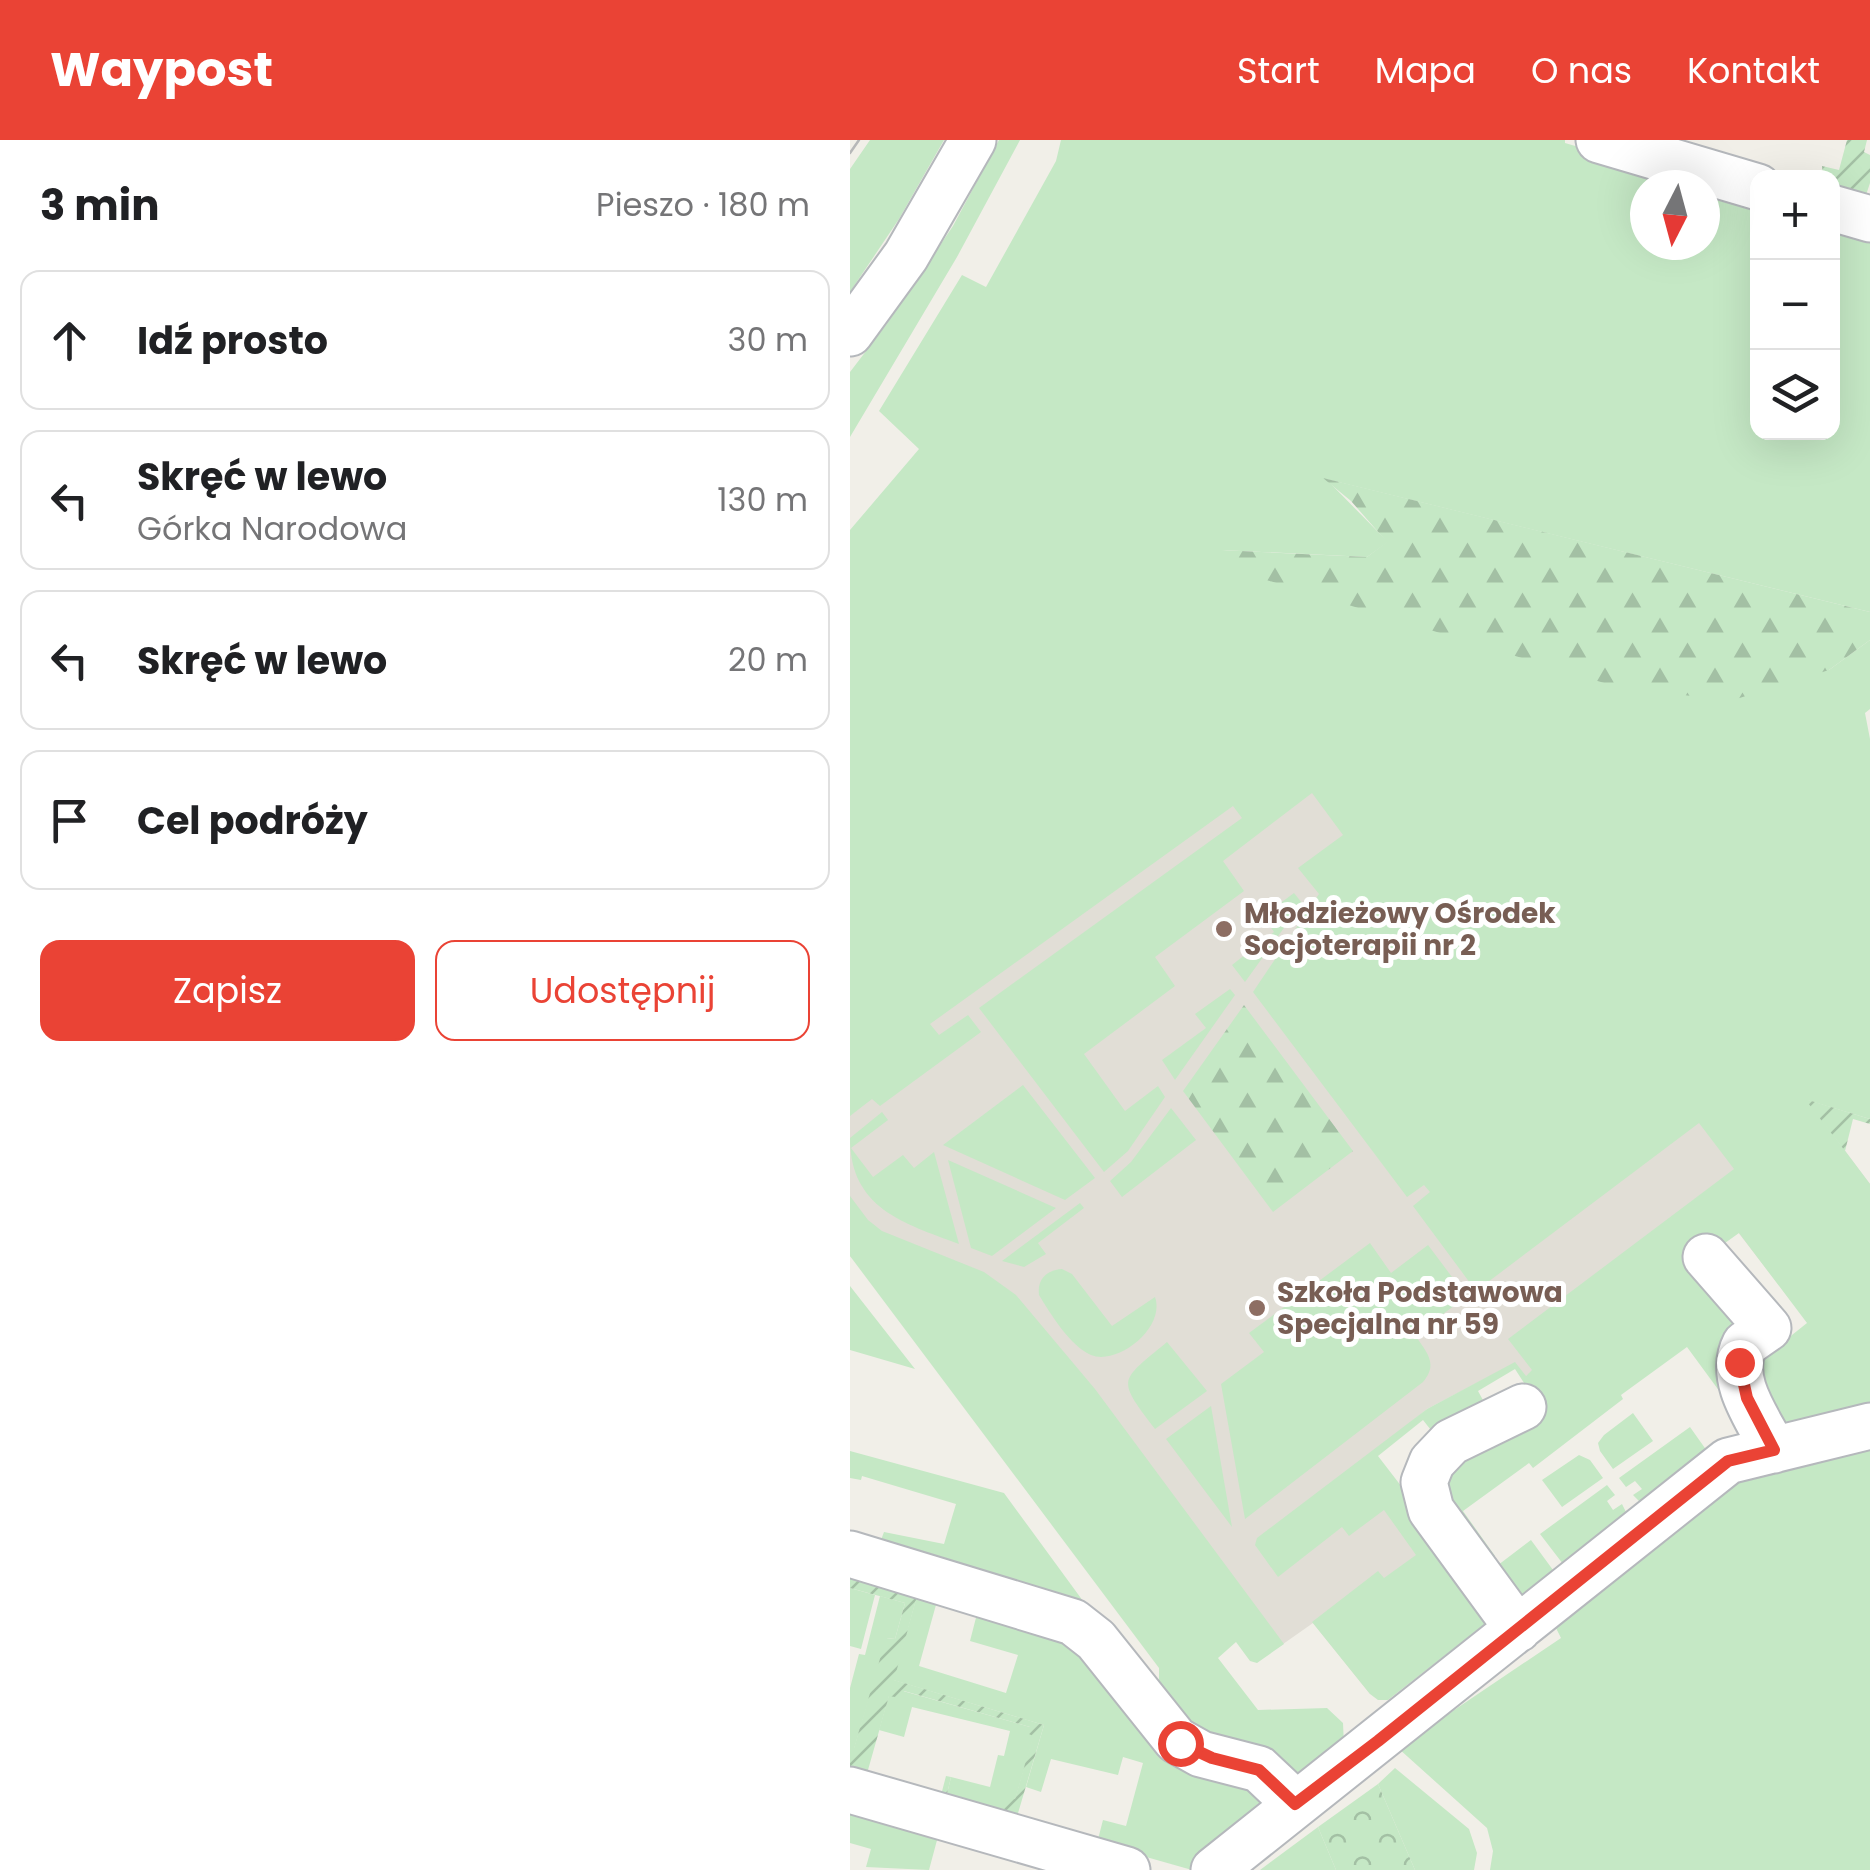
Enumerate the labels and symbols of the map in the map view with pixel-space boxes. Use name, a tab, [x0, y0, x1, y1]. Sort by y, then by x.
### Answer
north arrow	[1630, 170, 1720, 260]
place label: Młodzieżowy Ośrodek Socjoterapii nr 2	[1244, 894, 1556, 965]
marker: Młodzieżowy Ośrodek Socjoterapii nr 2	[1213, 918, 1235, 940]
place label: Szkoła Podstawowa Specjalna nr 59	[1277, 1273, 1563, 1344]
marker: Szkoła Podstawowa Specjalna nr 59	[1246, 1297, 1268, 1319]
route end	[1717, 1340, 1763, 1386]
route start	[1158, 1721, 1204, 1767]

